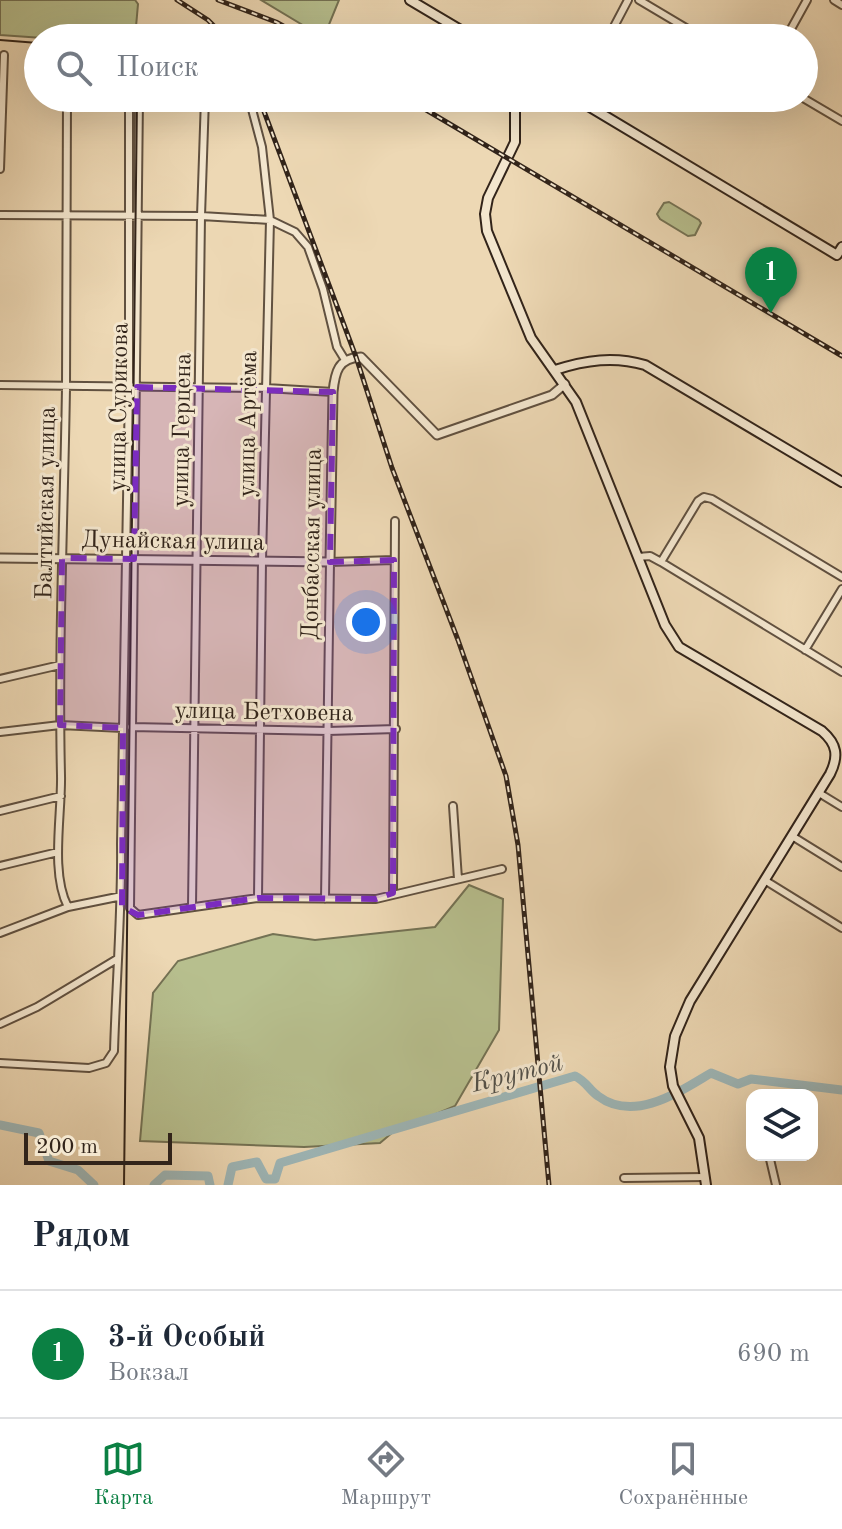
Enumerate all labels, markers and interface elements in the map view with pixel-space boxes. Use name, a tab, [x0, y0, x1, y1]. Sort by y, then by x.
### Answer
search box	[24, 24, 818, 112]
icon: search	[52, 46, 96, 90]
text: Поиск	[116, 53, 199, 83]
pin: 1	[745, 247, 797, 313]
street label: улица Сурикова	[107, 322, 133, 492]
street label: улица Артёма	[236, 350, 262, 498]
street label: улица Герцена	[170, 352, 196, 508]
street label: Балтийская улица	[33, 406, 61, 600]
street label: Донбасская улица	[299, 448, 327, 640]
street label: Дунайская улица	[81, 528, 265, 556]
your location	[346, 602, 386, 642]
street label: улица Бетховена	[174, 699, 354, 727]
water label: Крутой	[468, 1050, 566, 1098]
map controls	[746, 1089, 818, 1161]
button: layers	[746, 1089, 818, 1161]
scale bar	[24, 1129, 172, 1165]
text: 200 m	[36, 1136, 98, 1158]
text: Рядом	[32, 1220, 131, 1254]
text: 3-й Особый	[108, 1323, 266, 1353]
text: 1	[50, 1341, 66, 1367]
text: 690 m	[737, 1341, 810, 1367]
text: Вокзал	[108, 1360, 189, 1386]
tab: Карта	[94, 1437, 153, 1512]
tab: Маршрут	[341, 1437, 431, 1512]
tab: Сохранённые	[618, 1437, 748, 1512]

